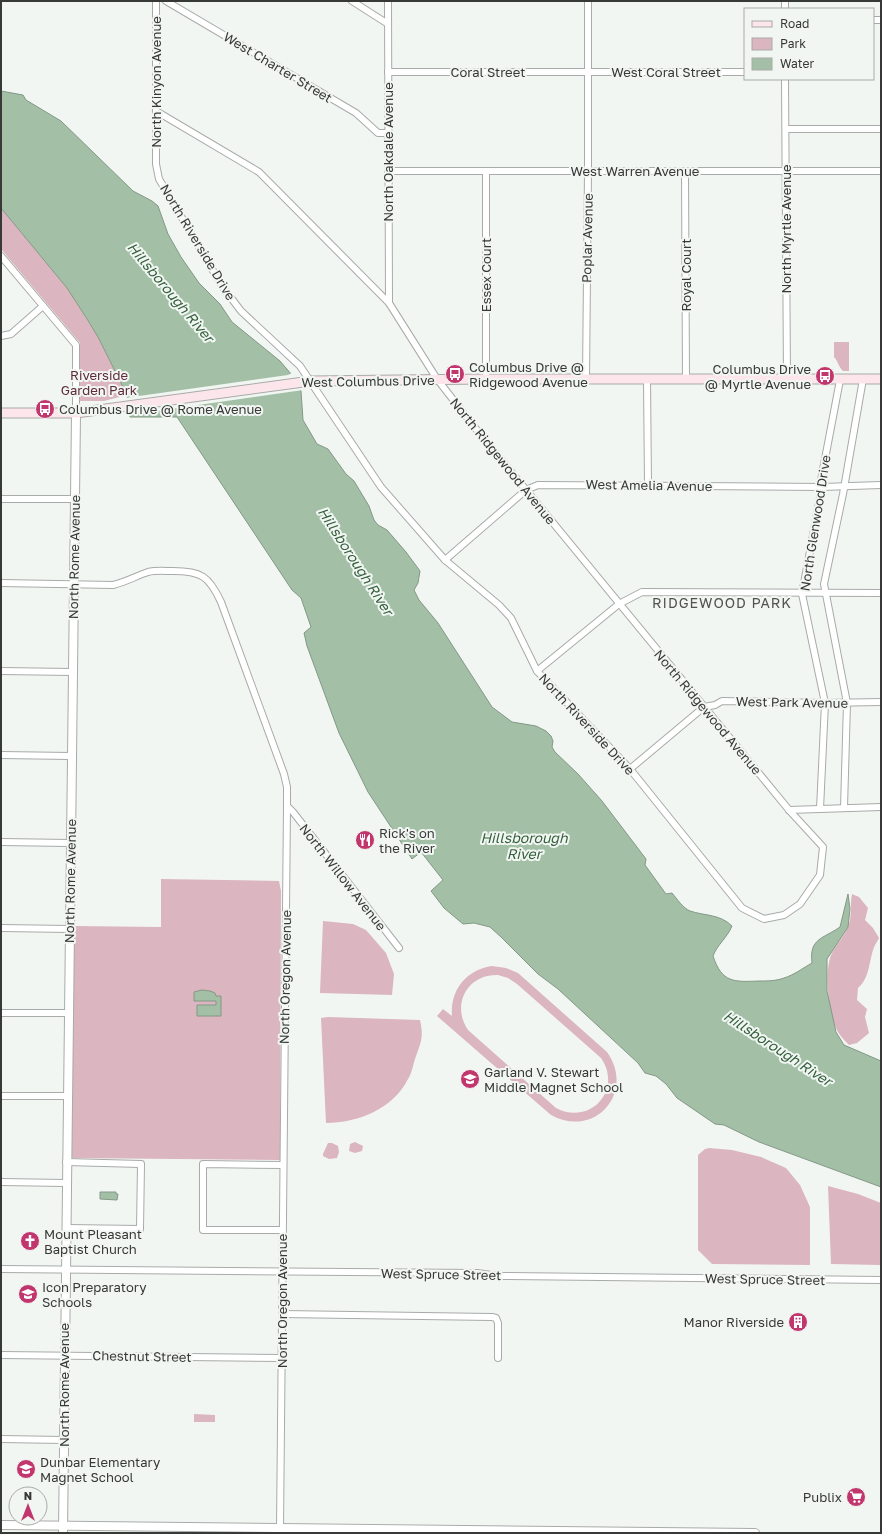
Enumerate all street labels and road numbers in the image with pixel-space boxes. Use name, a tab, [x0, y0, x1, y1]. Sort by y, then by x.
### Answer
street label: North Kinyon Avenue	[148, 16, 164, 148]
street label: West Charter Street	[221, 28, 335, 106]
street label: Coral Street	[451, 64, 525, 80]
street label: West Coral Street	[611, 64, 721, 80]
street label: North Oakdale Avenue	[380, 82, 396, 222]
street label: West Warren Avenue	[571, 163, 699, 179]
street label: North Myrtle Avenue	[778, 164, 794, 294]
street label: North Riverside Drive	[157, 181, 239, 303]
street label: Poplar Avenue	[578, 193, 596, 283]
street label: Essex Court	[478, 238, 494, 312]
street label: Royal Court	[678, 239, 694, 311]
street label: West Columbus Drive	[301, 372, 435, 390]
street label: North Ridgewood Avenue	[447, 394, 559, 528]
street label: North Glenwood Drive	[796, 454, 834, 592]
street label: West Amelia Avenue	[586, 476, 712, 494]
street label: North Rome Avenue	[65, 495, 83, 619]
street label: North Ridgewood Avenue	[651, 646, 765, 778]
street label: North Riverside Drive	[536, 670, 638, 778]
street label: West Park Avenue	[736, 693, 848, 711]
street label: North Rome Avenue	[61, 819, 79, 943]
street label: North Willow Avenue	[296, 820, 390, 934]
street label: North Oregon Avenue	[276, 910, 294, 1044]
street label: North Oregon Avenue	[274, 1234, 290, 1368]
street label: West Spruce Street	[381, 1265, 501, 1283]
street label: West Spruce Street	[705, 1270, 825, 1288]
street label: North Rome Avenue	[56, 1323, 72, 1447]
street label: Chestnut Street	[92, 1347, 192, 1365]

